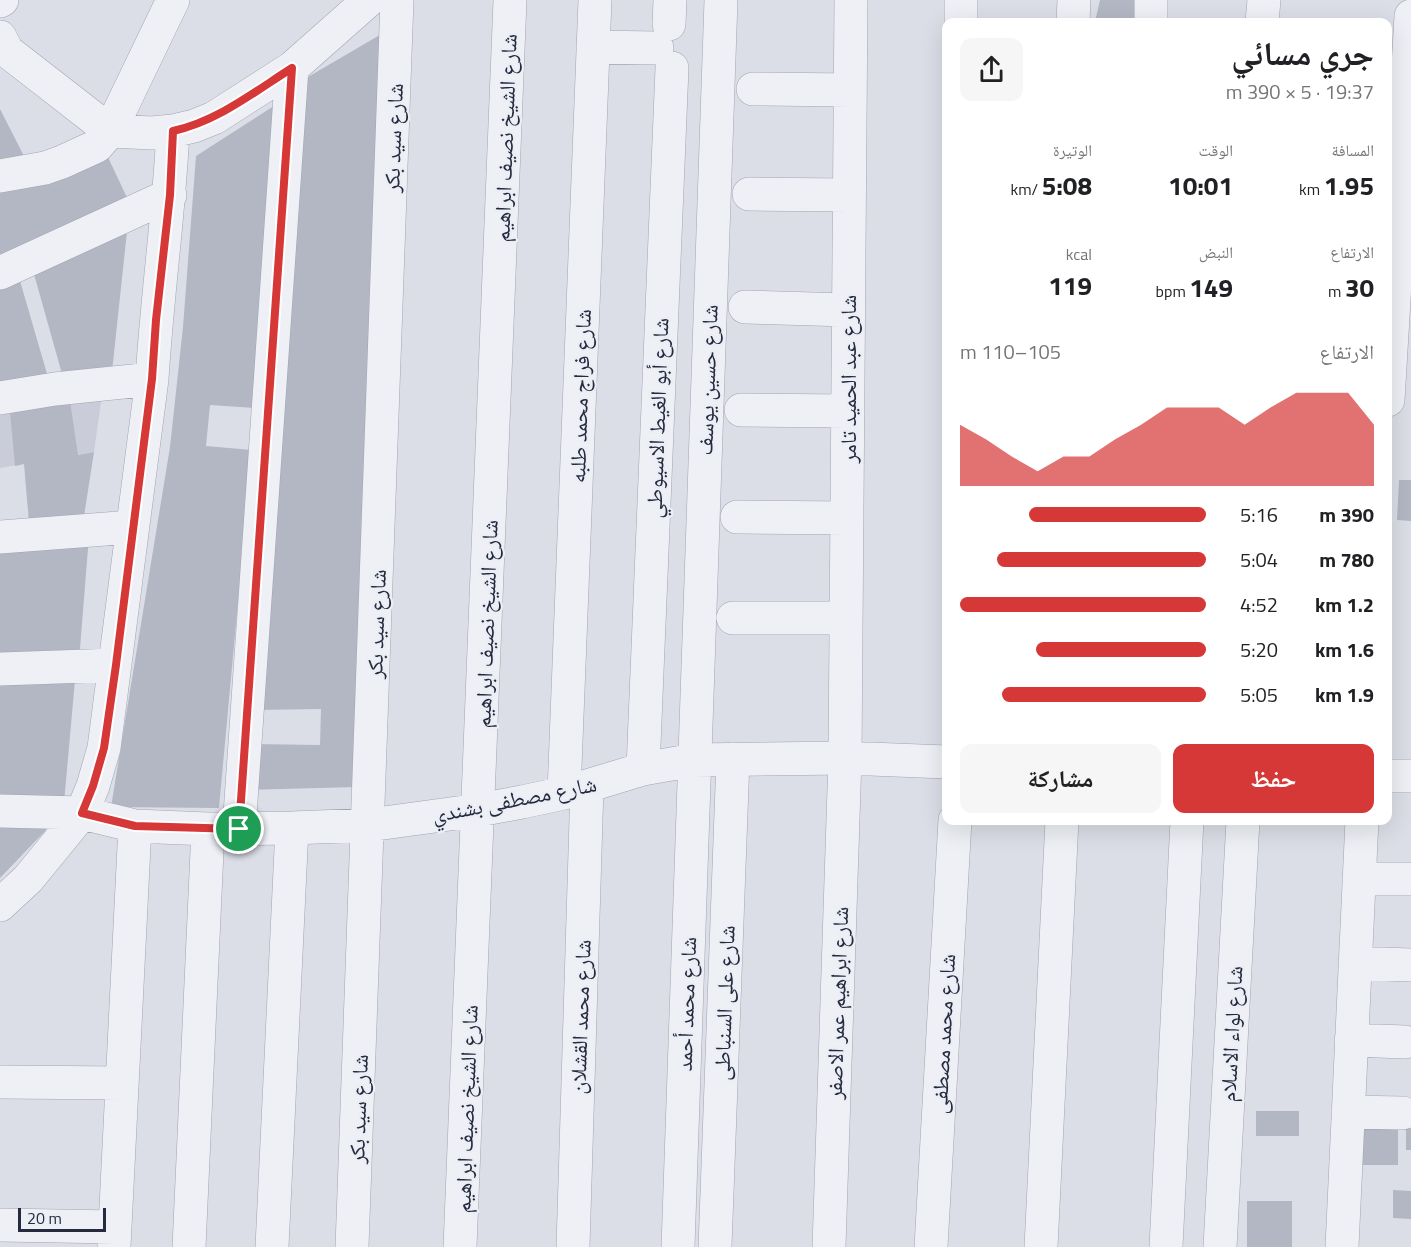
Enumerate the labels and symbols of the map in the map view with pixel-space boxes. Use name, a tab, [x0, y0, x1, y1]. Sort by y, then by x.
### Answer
street label: شارع الشيخ نصيف ابراهيم	[484, 33, 526, 243]
street label: شارع سيد بكر	[374, 83, 412, 194]
street label: شارع عبد الحميد تامر	[831, 295, 865, 464]
street label: شارع حسين يوسف	[687, 304, 727, 456]
street label: شارع فراج محمد طلبه	[560, 308, 600, 484]
street label: شارع أبو الغيط الاسيوطي	[637, 317, 678, 519]
street label: شارع الشيخ نصيف ابراهيم	[465, 519, 507, 729]
street label: شارع سيد بكر	[357, 569, 395, 680]
street label: شارع مصطفى بشندي	[429, 766, 599, 832]
pin	[213, 803, 264, 854]
street label: شارع ابراهيم عمر الاصفر	[817, 906, 857, 1101]
street label: شارع على السنباطى	[704, 925, 744, 1081]
street label: شارع محمد أحمد	[667, 936, 705, 1072]
street label: شارع محمد القشلان	[560, 939, 600, 1095]
street label: شارع محمد مصطفى	[922, 953, 964, 1115]
street label: شارع لواء الاسلام	[1210, 965, 1252, 1103]
street label: شارع الشيخ نصيف ابراهيم	[445, 1004, 487, 1214]
street label: شارع سيد بكر	[339, 1054, 377, 1165]
scale bar	[18, 1205, 106, 1232]

